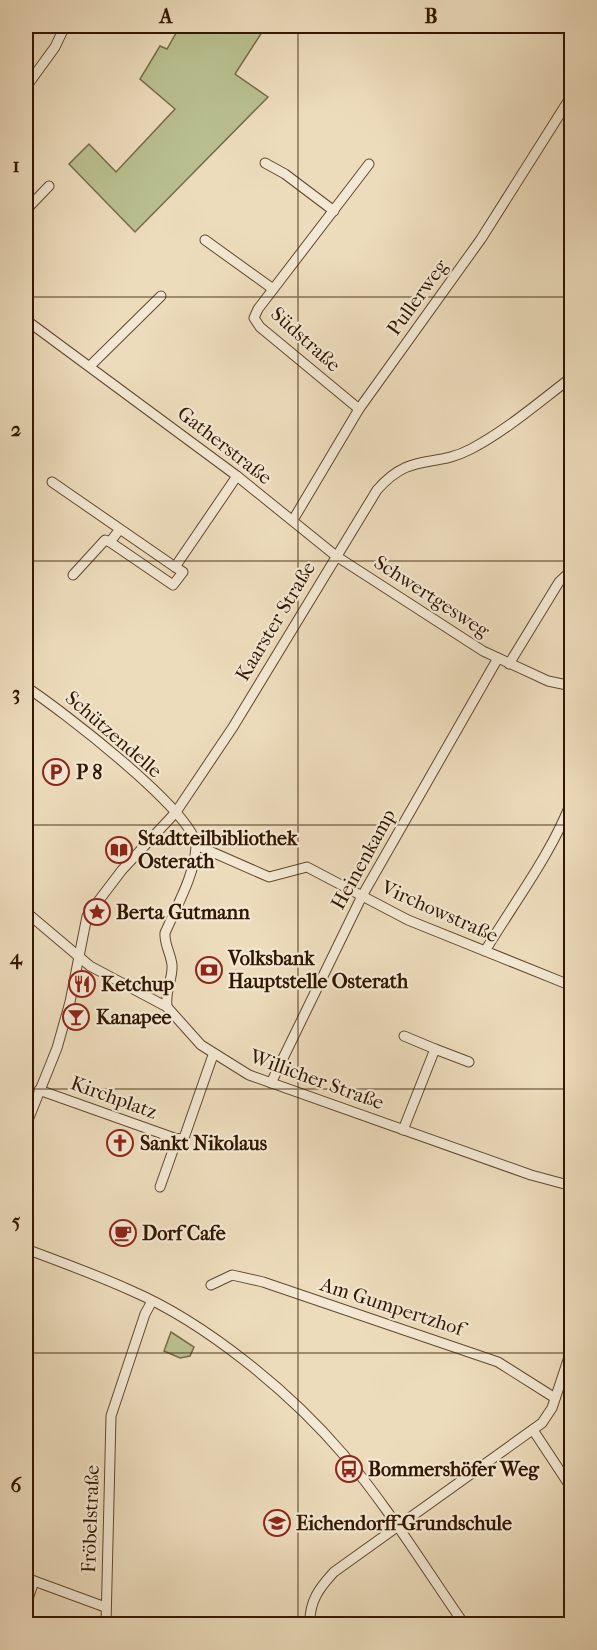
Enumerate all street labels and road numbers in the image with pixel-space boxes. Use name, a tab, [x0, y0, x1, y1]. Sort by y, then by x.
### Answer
street label: Pullerweg	[382, 255, 453, 340]
street label: Südstraße	[266, 302, 345, 377]
street label: Gatherstraße	[173, 401, 276, 489]
street label: Schwertgesweg	[370, 551, 494, 642]
street label: Kaarster Straße	[231, 557, 320, 685]
street label: Schützendelle	[61, 686, 167, 783]
street label: Heinenkamp	[326, 805, 401, 914]
street label: Virchowstraße	[377, 875, 502, 947]
street label: Willicher Straße	[246, 1044, 387, 1114]
street label: Kirchplatz	[67, 1071, 160, 1124]
street label: Am Gumpertzhof	[316, 1272, 470, 1342]
street label: Fröbelstraße	[77, 1464, 104, 1573]

